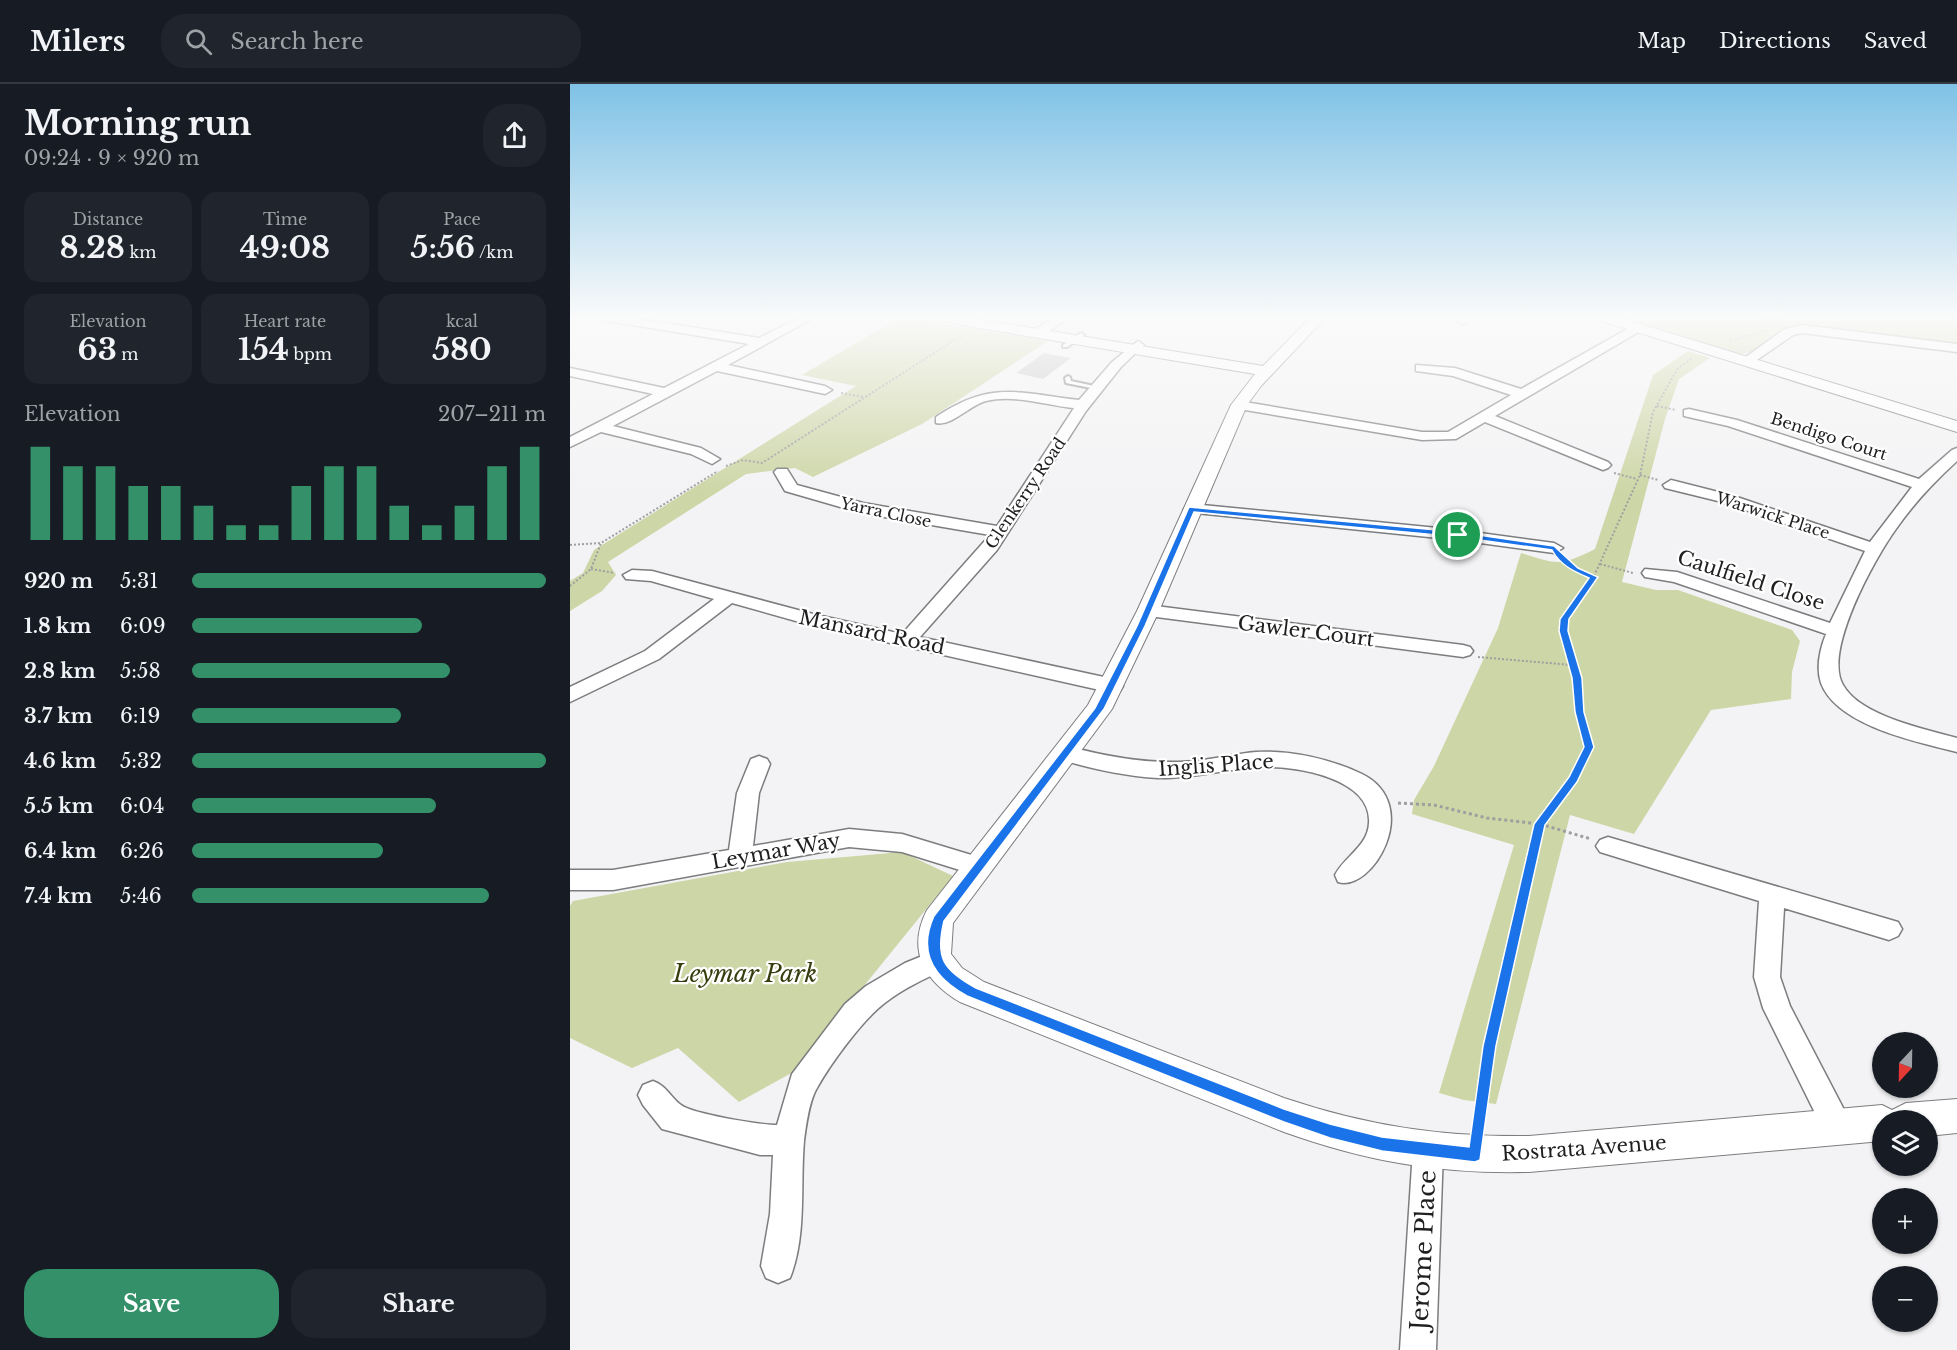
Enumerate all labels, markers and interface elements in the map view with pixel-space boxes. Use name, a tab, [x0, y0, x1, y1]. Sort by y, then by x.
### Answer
search box	[161, 14, 581, 68]
text: Milers	[30, 24, 125, 59]
icon: search	[182, 25, 215, 58]
text: Search here	[230, 28, 364, 55]
text: Map	[1637, 28, 1686, 54]
text: Directions	[1719, 28, 1831, 54]
text: Saved	[1864, 28, 1927, 54]
text: Morning run	[24, 103, 252, 144]
button: share	[483, 104, 546, 167]
text: 09:24 · 9 × 920 m	[24, 146, 199, 170]
text: Distance	[73, 209, 143, 229]
text: Time	[263, 209, 307, 229]
text: Pace	[443, 209, 481, 229]
text: 8.28	[59, 229, 125, 266]
text: 49:08	[240, 229, 330, 266]
text: 5:56	[411, 229, 475, 266]
text: km	[125, 242, 157, 262]
text: /km	[475, 242, 513, 262]
text: Elevation	[69, 311, 147, 331]
text: Heart rate	[244, 311, 326, 331]
text: kcal	[446, 311, 478, 331]
text: 63	[77, 331, 117, 368]
text: 154	[238, 331, 289, 368]
text: 580	[432, 331, 492, 368]
text: m	[117, 344, 139, 364]
text: bpm	[289, 344, 332, 364]
text: Elevation	[24, 402, 121, 426]
text: 207–211 m	[438, 402, 546, 426]
street label: Bendigo Court	[1768, 408, 1890, 464]
street label: Glenkerry Road	[980, 433, 1070, 552]
street label: Warwick Place	[1713, 487, 1832, 543]
street label: Yarra Close	[838, 492, 933, 531]
pin	[1432, 509, 1483, 560]
icon: arrive	[1441, 518, 1474, 551]
street label: Caulfield Close	[1674, 545, 1828, 615]
text: 920 m	[24, 569, 93, 593]
text: 5:31	[120, 569, 158, 593]
street label: Mansard Road	[797, 605, 947, 659]
street label: Gawler Court	[1236, 611, 1376, 651]
text: 1.8 km	[24, 614, 91, 638]
text: 6:09	[120, 614, 166, 638]
text: 2.8 km	[24, 659, 96, 683]
text: 5:58	[120, 659, 161, 683]
text: 3.7 km	[24, 704, 93, 728]
text: 6:19	[120, 704, 160, 728]
text: 4.6 km	[24, 749, 96, 773]
text: 5:32	[120, 749, 162, 773]
street label: Inglis Place	[1157, 749, 1275, 781]
text: 5.5 km	[24, 794, 94, 818]
text: 6:04	[120, 794, 165, 818]
street label: Leymar Way	[710, 828, 842, 874]
text: 6.4 km	[24, 839, 97, 863]
text: 6:26	[120, 839, 164, 863]
text: 7.4 km	[24, 884, 92, 908]
text: 5:46	[120, 884, 162, 908]
park label: Leymar Park	[672, 959, 817, 988]
north arrow	[1872, 1032, 1938, 1098]
map controls	[1872, 1032, 1938, 1332]
button: layers	[1872, 1110, 1938, 1176]
street label: Rostrata Avenue	[1501, 1130, 1667, 1166]
street label: Jerome Place	[1404, 1169, 1442, 1334]
button: +	[1872, 1188, 1938, 1254]
button: −	[1872, 1266, 1938, 1332]
button: Save	[24, 1269, 279, 1338]
button: Share	[291, 1269, 546, 1338]

